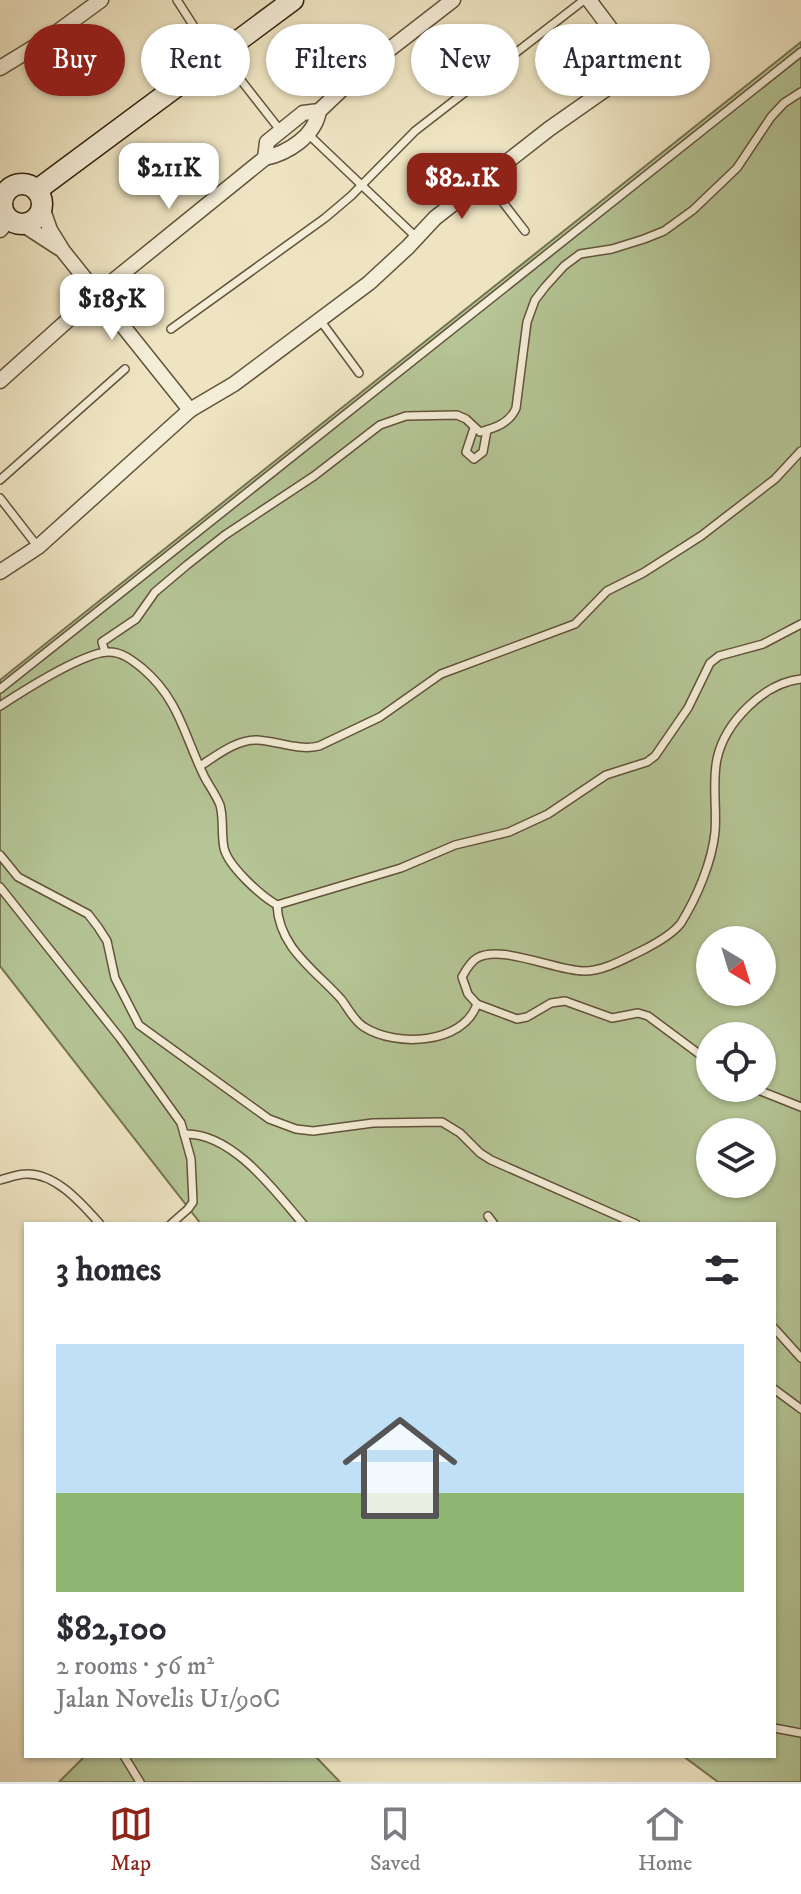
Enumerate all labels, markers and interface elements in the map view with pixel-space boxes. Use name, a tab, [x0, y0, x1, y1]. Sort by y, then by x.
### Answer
chip: Buy	[24, 24, 125, 96]
chip: Rent	[141, 24, 250, 96]
chip: Filters	[266, 24, 395, 96]
chip: New	[411, 24, 519, 96]
chip: Apartment	[535, 24, 710, 96]
pin: $211K	[113, 143, 225, 211]
text: $211K	[137, 152, 201, 185]
pin: $82.1K	[397, 153, 527, 221]
text: $82.1K	[425, 162, 499, 195]
pin: $185K	[56, 274, 168, 342]
text: $185K	[78, 283, 146, 316]
north arrow	[696, 926, 776, 1006]
map controls	[696, 926, 776, 1198]
button: locate	[696, 1022, 776, 1102]
button: layers	[696, 1118, 776, 1198]
icon: filters	[700, 1248, 744, 1292]
text: 3 homes	[56, 1249, 161, 1291]
icon: home	[328, 1396, 472, 1540]
text: $82,100	[56, 1608, 167, 1650]
text: 2 rooms · 56 m²	[56, 1650, 214, 1683]
text: Jalan Novelis U1/90C	[56, 1683, 280, 1716]
tab: Map	[109, 1802, 153, 1877]
tab: Saved	[370, 1802, 421, 1877]
tab: Home	[638, 1802, 692, 1877]

